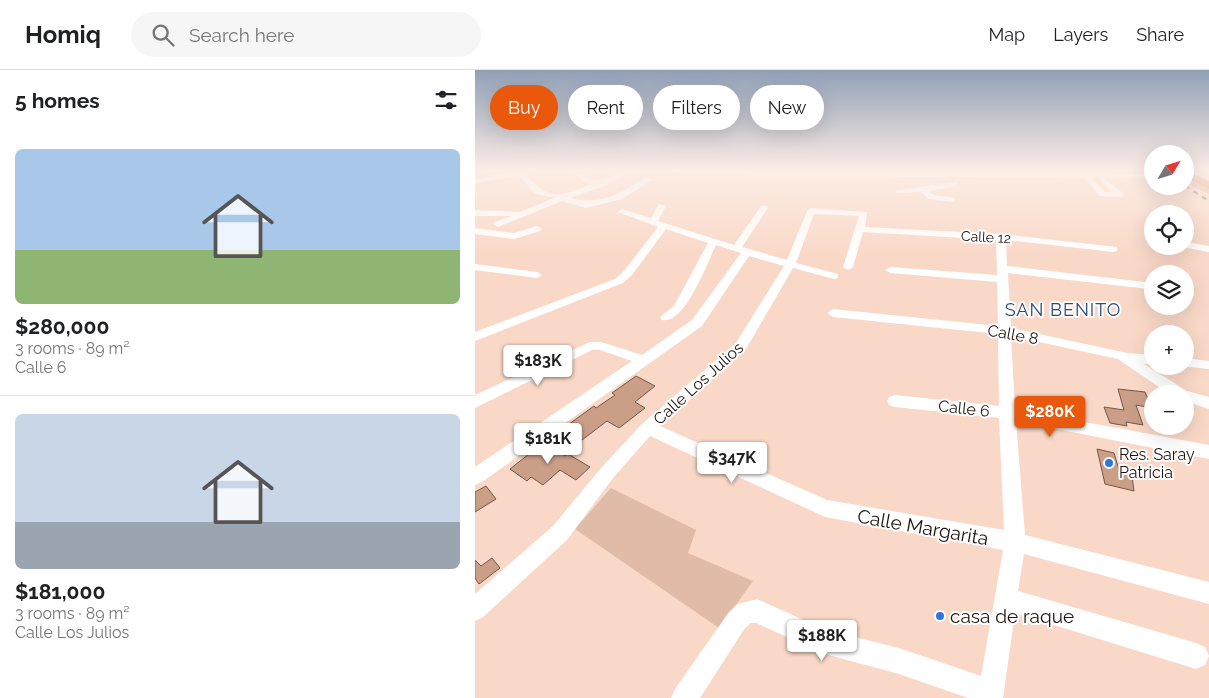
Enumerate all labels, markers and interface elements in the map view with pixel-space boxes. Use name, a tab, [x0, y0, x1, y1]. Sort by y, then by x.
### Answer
search box	[131, 12, 481, 57]
text: Homiq	[25, 20, 101, 49]
icon: search	[149, 21, 177, 49]
text: Search here	[189, 24, 294, 46]
text: Map	[989, 24, 1025, 45]
text: Layers	[1053, 24, 1108, 45]
text: Share	[1136, 24, 1184, 45]
chip: Buy	[490, 85, 558, 130]
chip: Rent	[568, 85, 643, 130]
chip: Filters	[653, 85, 740, 130]
chip: New	[750, 85, 824, 130]
icon: filters	[432, 86, 460, 114]
text: 5 homes	[15, 88, 100, 113]
north arrow	[1144, 145, 1194, 195]
map controls	[1144, 145, 1194, 435]
icon: home	[193, 181, 283, 271]
button: locate	[1144, 205, 1194, 255]
street label: Calle 12	[961, 228, 1011, 246]
button: layers	[1144, 265, 1194, 315]
district label: SAN BENITO	[1005, 299, 1121, 320]
text: $280,000	[15, 314, 109, 339]
street label: Calle 8	[986, 321, 1040, 348]
button: +	[1144, 325, 1194, 375]
street label: Calle Los Julios	[650, 338, 747, 429]
text: 3 rooms · 89 m²	[15, 339, 130, 358]
pin: $183K	[503, 344, 573, 387]
text: $183K	[514, 351, 562, 370]
text: Calle 6	[15, 358, 67, 377]
button: −	[1144, 385, 1194, 435]
street label: Calle 6	[937, 396, 991, 421]
pin: $280K	[1015, 396, 1085, 438]
text: $280K	[1025, 402, 1075, 421]
pin: $181K	[513, 422, 583, 465]
text: $181K	[525, 429, 571, 448]
pin: $347K	[697, 442, 767, 484]
place label: Res. Saray Patricia	[1119, 445, 1195, 482]
icon: home	[193, 447, 283, 537]
text: $347K	[708, 448, 756, 467]
marker: Res. Saray Patricia	[1103, 457, 1115, 469]
street label: Calle Margarita	[856, 505, 990, 549]
text: $181,000	[15, 579, 105, 604]
text: 3 rooms · 89 m²	[15, 604, 130, 623]
place label: casa de raque	[950, 605, 1074, 627]
marker: casa de raque	[934, 610, 946, 622]
pin: $188K	[787, 620, 857, 662]
text: Calle Los Julios	[15, 623, 129, 642]
text: $188K	[798, 626, 846, 645]

